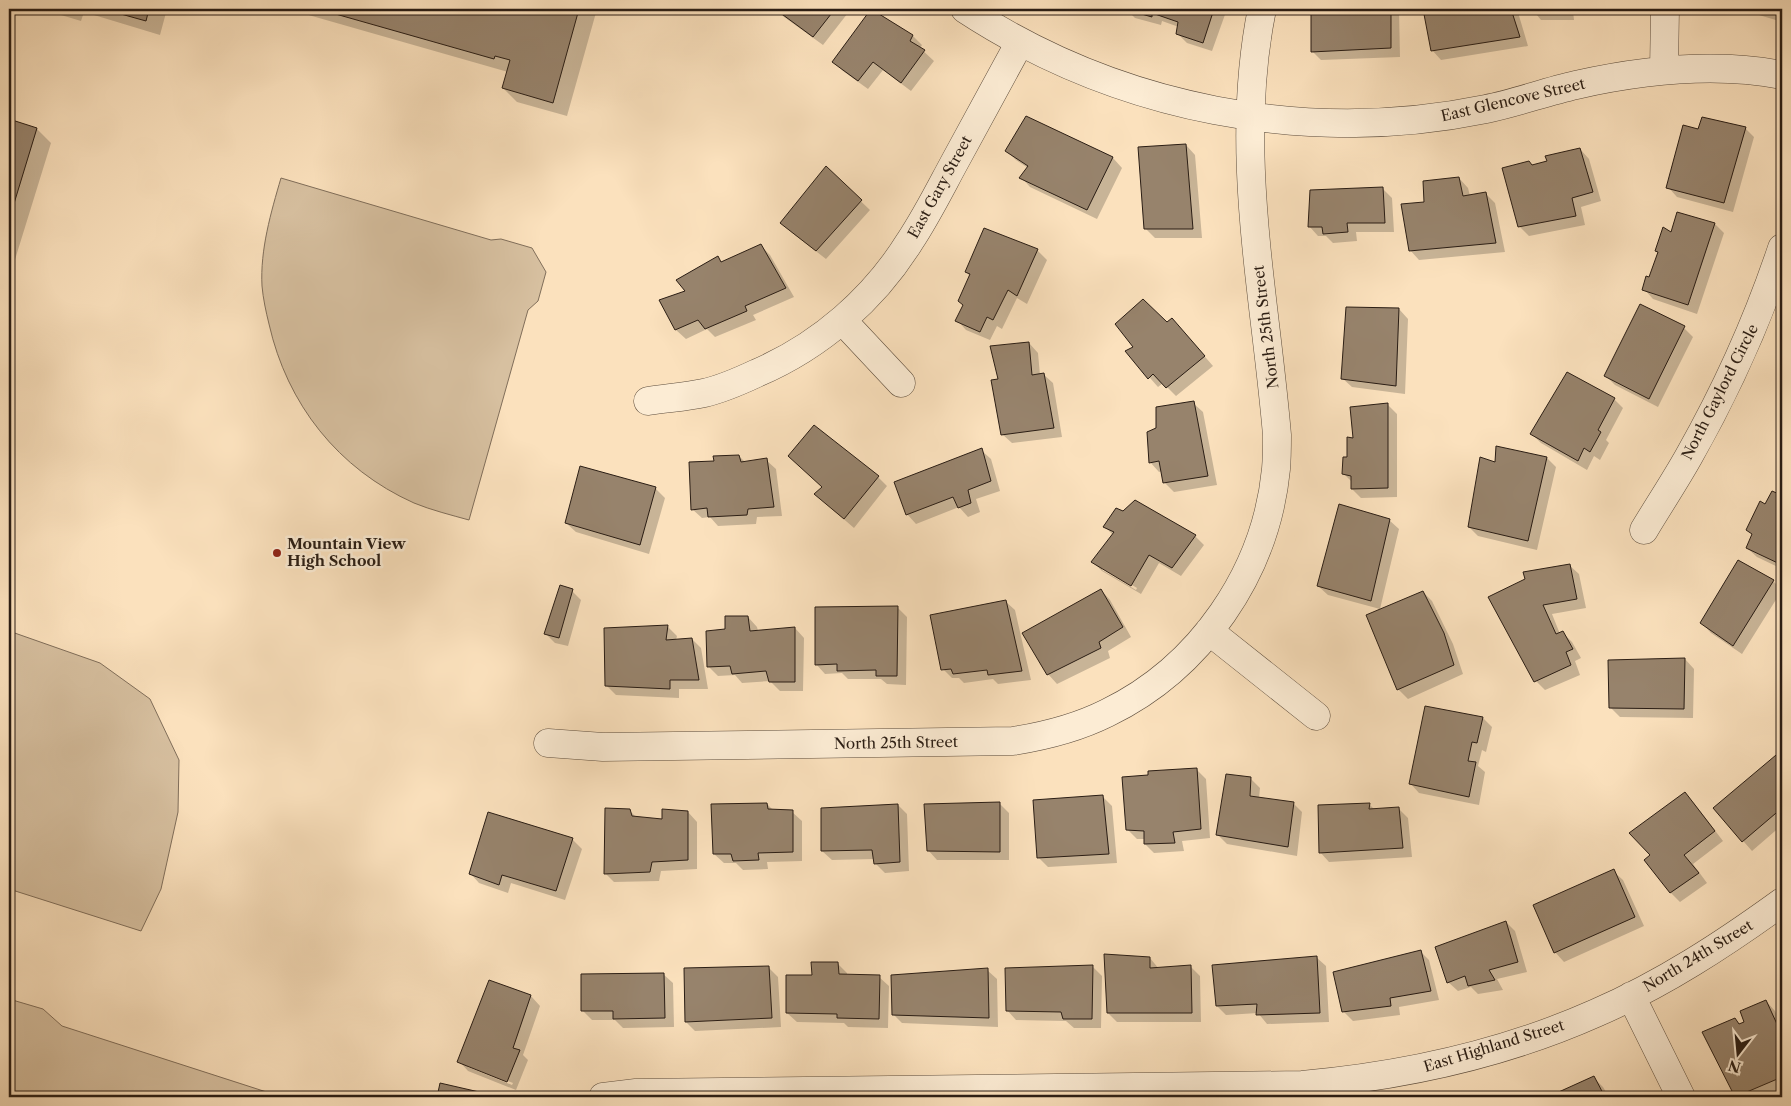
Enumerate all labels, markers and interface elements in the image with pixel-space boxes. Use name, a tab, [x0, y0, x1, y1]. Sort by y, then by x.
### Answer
street label: East Glencove Street	[1439, 74, 1588, 125]
street label: East Gary Street	[903, 131, 976, 242]
street label: North 25th Street	[1248, 264, 1283, 390]
street label: North Gaylord Circle	[1677, 321, 1762, 463]
place label: Mountain View High School	[287, 534, 406, 570]
marker: Mountain View High School	[271, 547, 283, 559]
street label: North 25th Street	[834, 732, 959, 753]
street label: North 24th Street	[1639, 915, 1757, 996]
street label: East Highland Street	[1421, 1015, 1567, 1076]
north arrow	[1714, 1028, 1764, 1078]
text: N	[1726, 1056, 1743, 1077]

